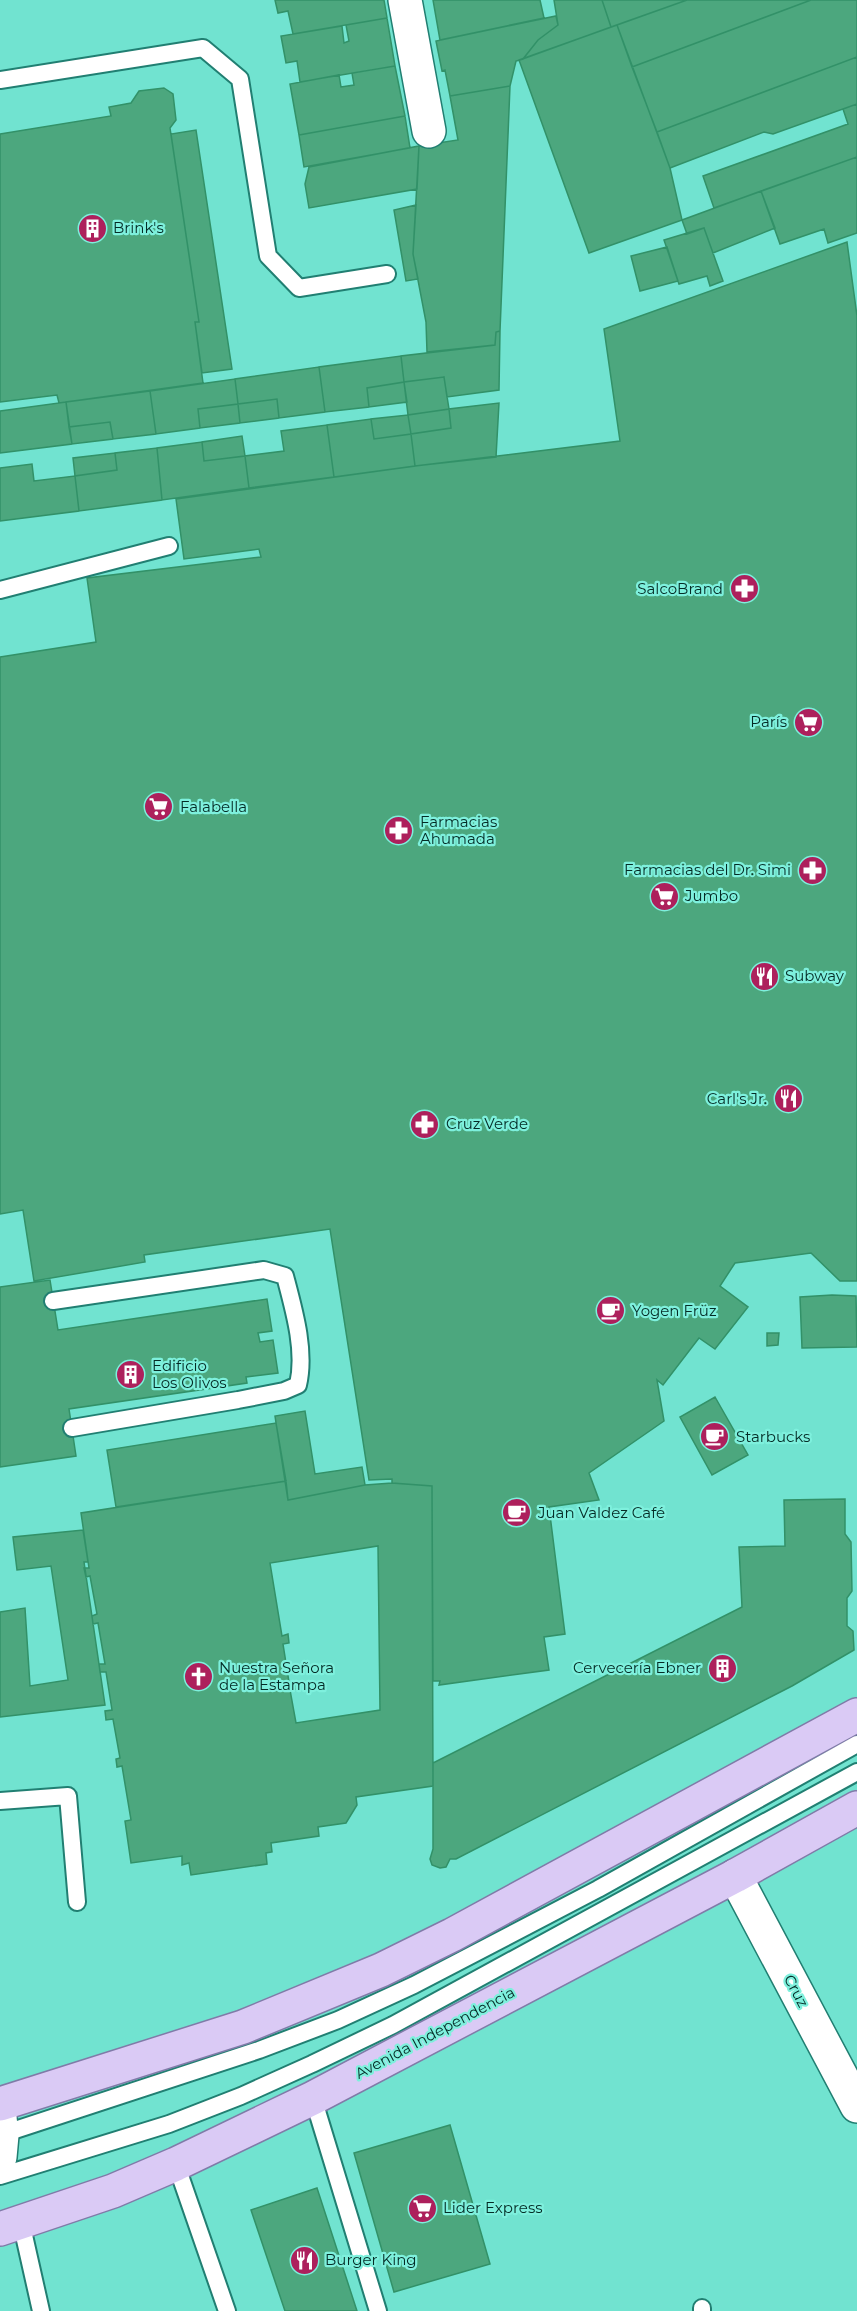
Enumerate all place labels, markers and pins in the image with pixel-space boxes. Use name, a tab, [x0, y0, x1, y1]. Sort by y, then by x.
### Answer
building icon: Brink's	[76, 212, 108, 244]
place label: Brink's	[113, 218, 164, 237]
pharmacy icon: SalcoBrand	[728, 573, 760, 605]
place label: SalcoBrand	[637, 579, 723, 598]
supermarket icon: París	[792, 706, 824, 738]
place label: París	[750, 712, 787, 731]
supermarket icon: Falabella	[143, 791, 175, 823]
place label: Falabella	[180, 797, 247, 816]
place label: Farmacias Ahumada	[420, 812, 497, 848]
pharmacy icon: Farmacias Ahumada	[383, 815, 415, 847]
pharmacy icon: Farmacias del Dr. Simi	[796, 854, 828, 886]
place label: Farmacias del Dr. Simi	[624, 860, 791, 879]
supermarket icon: Jumbo	[648, 880, 680, 912]
place label: Jumbo	[684, 886, 738, 905]
restaurant icon: Subway	[748, 960, 780, 992]
place label: Subway	[785, 966, 845, 985]
restaurant icon: Carl's Jr.	[772, 1083, 804, 1115]
place label: Carl's Jr.	[707, 1089, 767, 1108]
pharmacy icon: Cruz Verde	[409, 1108, 441, 1140]
place label: Cruz Verde	[446, 1114, 528, 1133]
cafe icon: Yogen Früz	[595, 1295, 627, 1327]
place label: Yogen Früz	[632, 1301, 717, 1320]
place label: Edificio Los Olivos	[152, 1356, 227, 1392]
building icon: Edificio Los Olivos	[115, 1359, 147, 1391]
cafe icon: Starbucks	[699, 1421, 731, 1453]
place label: Starbucks	[736, 1427, 810, 1446]
cafe icon: Juan Valdez Café	[501, 1497, 533, 1529]
place label: Juan Valdez Café	[537, 1503, 665, 1522]
building icon: Cervecería Ebner	[706, 1652, 738, 1684]
place label: Nuestra Señora de la Estampa	[219, 1658, 334, 1694]
place label: Cervecería Ebner	[573, 1658, 701, 1677]
church icon: Nuestra Señora de la Estampa	[182, 1661, 214, 1693]
supermarket icon: Lider Express	[406, 2192, 438, 2224]
place label: Lider Express	[443, 2198, 543, 2217]
restaurant icon: Burger King	[288, 2244, 320, 2276]
place label: Burger King	[325, 2250, 417, 2269]

